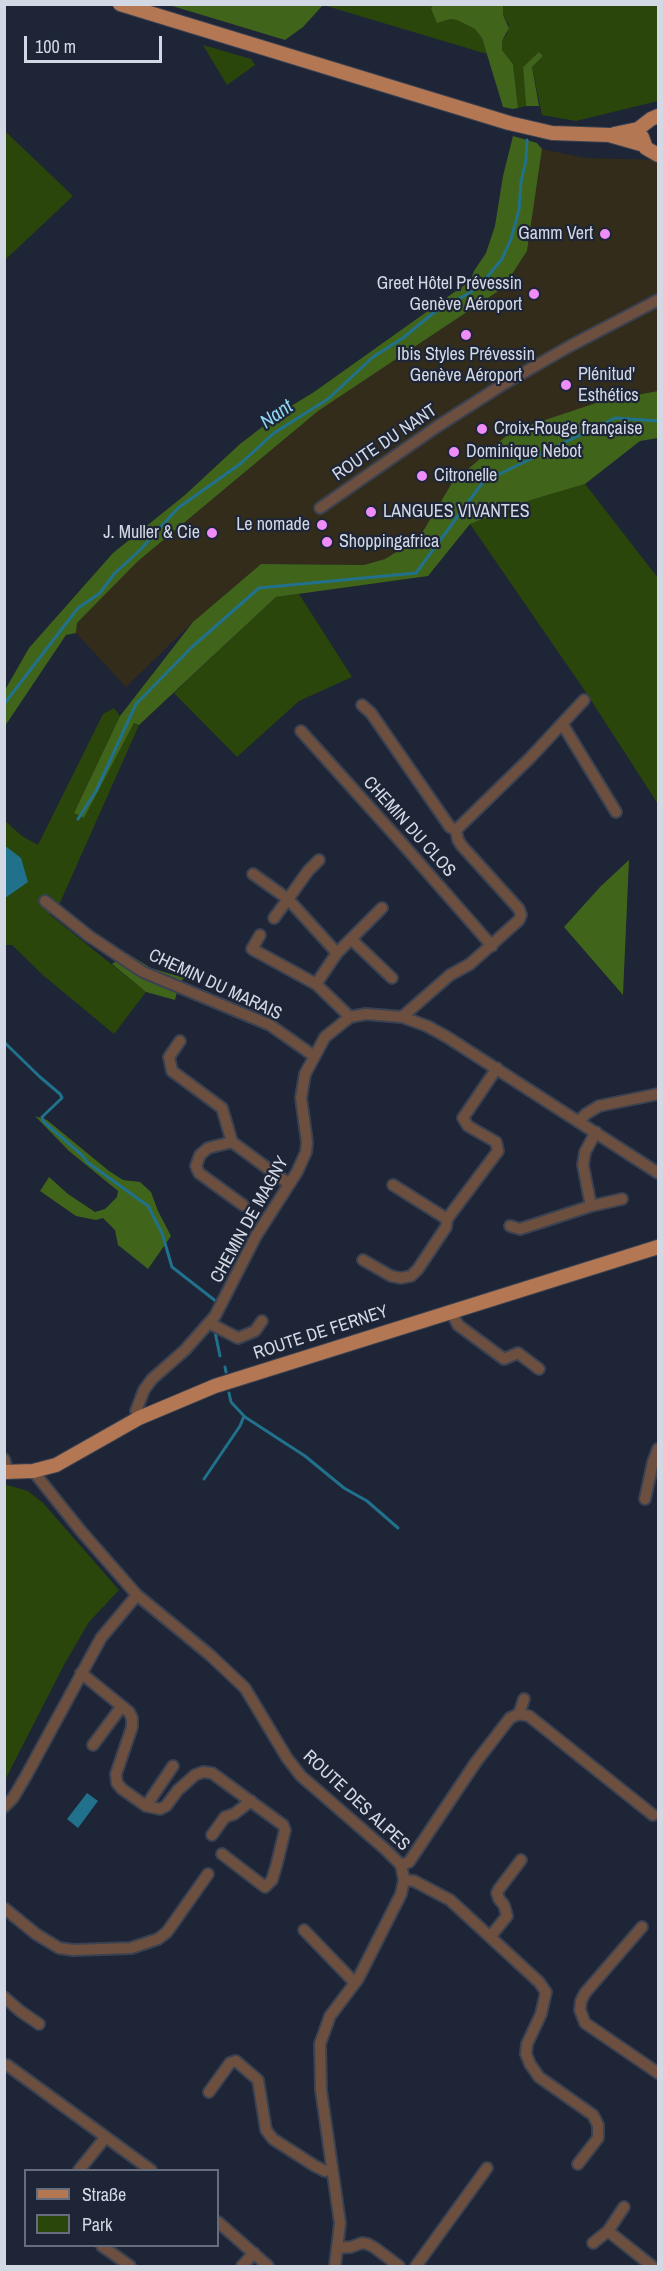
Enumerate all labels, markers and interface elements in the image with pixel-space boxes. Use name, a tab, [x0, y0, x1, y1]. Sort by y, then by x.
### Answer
scale bar	[27, 24, 165, 62]
text: 100 m	[35, 34, 76, 59]
place label: Gamm Vert	[518, 223, 593, 245]
marker: Gamm Vert	[598, 227, 612, 241]
place label: Greet Hôtel Prévessin Genève Aéroport	[377, 273, 522, 316]
marker: Greet Hôtel Prévessin Genève Aéroport	[527, 287, 541, 301]
marker: Ibis Styles Prévessin Genève Aéroport	[459, 328, 473, 342]
place label: Ibis Styles Prévessin Genève Aéroport	[397, 344, 535, 386]
place label: Plénitud' Esthétics	[578, 364, 639, 406]
marker: Plénitud' Esthétics	[559, 378, 573, 392]
water label: Nant	[256, 395, 298, 435]
street label: ROUTE DU NANT	[329, 400, 441, 486]
place label: Croix-Rouge française	[494, 418, 642, 440]
marker: Croix-Rouge française	[475, 422, 489, 436]
place label: Dominique Nebot	[466, 441, 582, 463]
marker: Dominique Nebot	[447, 445, 461, 459]
place label: Citronelle	[434, 465, 497, 487]
marker: Citronelle	[415, 469, 429, 483]
place label: LANGUES VIVANTES	[383, 501, 530, 523]
marker: LANGUES VIVANTES	[364, 505, 378, 519]
place label: Le nomade	[236, 514, 310, 536]
marker: Le nomade	[315, 518, 329, 532]
place label: J. Muller & Cie	[103, 522, 200, 544]
marker: J. Muller & Cie	[205, 526, 219, 540]
place label: Shoppingafrica	[339, 531, 439, 553]
marker: Shoppingafrica	[320, 535, 334, 549]
street label: CHEMIN DU CLOS	[358, 772, 460, 882]
street label: CHEMIN DU MARAIS	[145, 945, 285, 1025]
street label: CHEMIN DE MAGNY	[206, 1153, 294, 1287]
street label: ROUTE DE FERNEY	[251, 1301, 391, 1365]
street label: ROUTE DES ALPES	[298, 1746, 414, 1856]
legend	[24, 2169, 219, 2247]
text: Straße	[82, 2182, 126, 2207]
text: Park	[82, 2212, 112, 2237]

